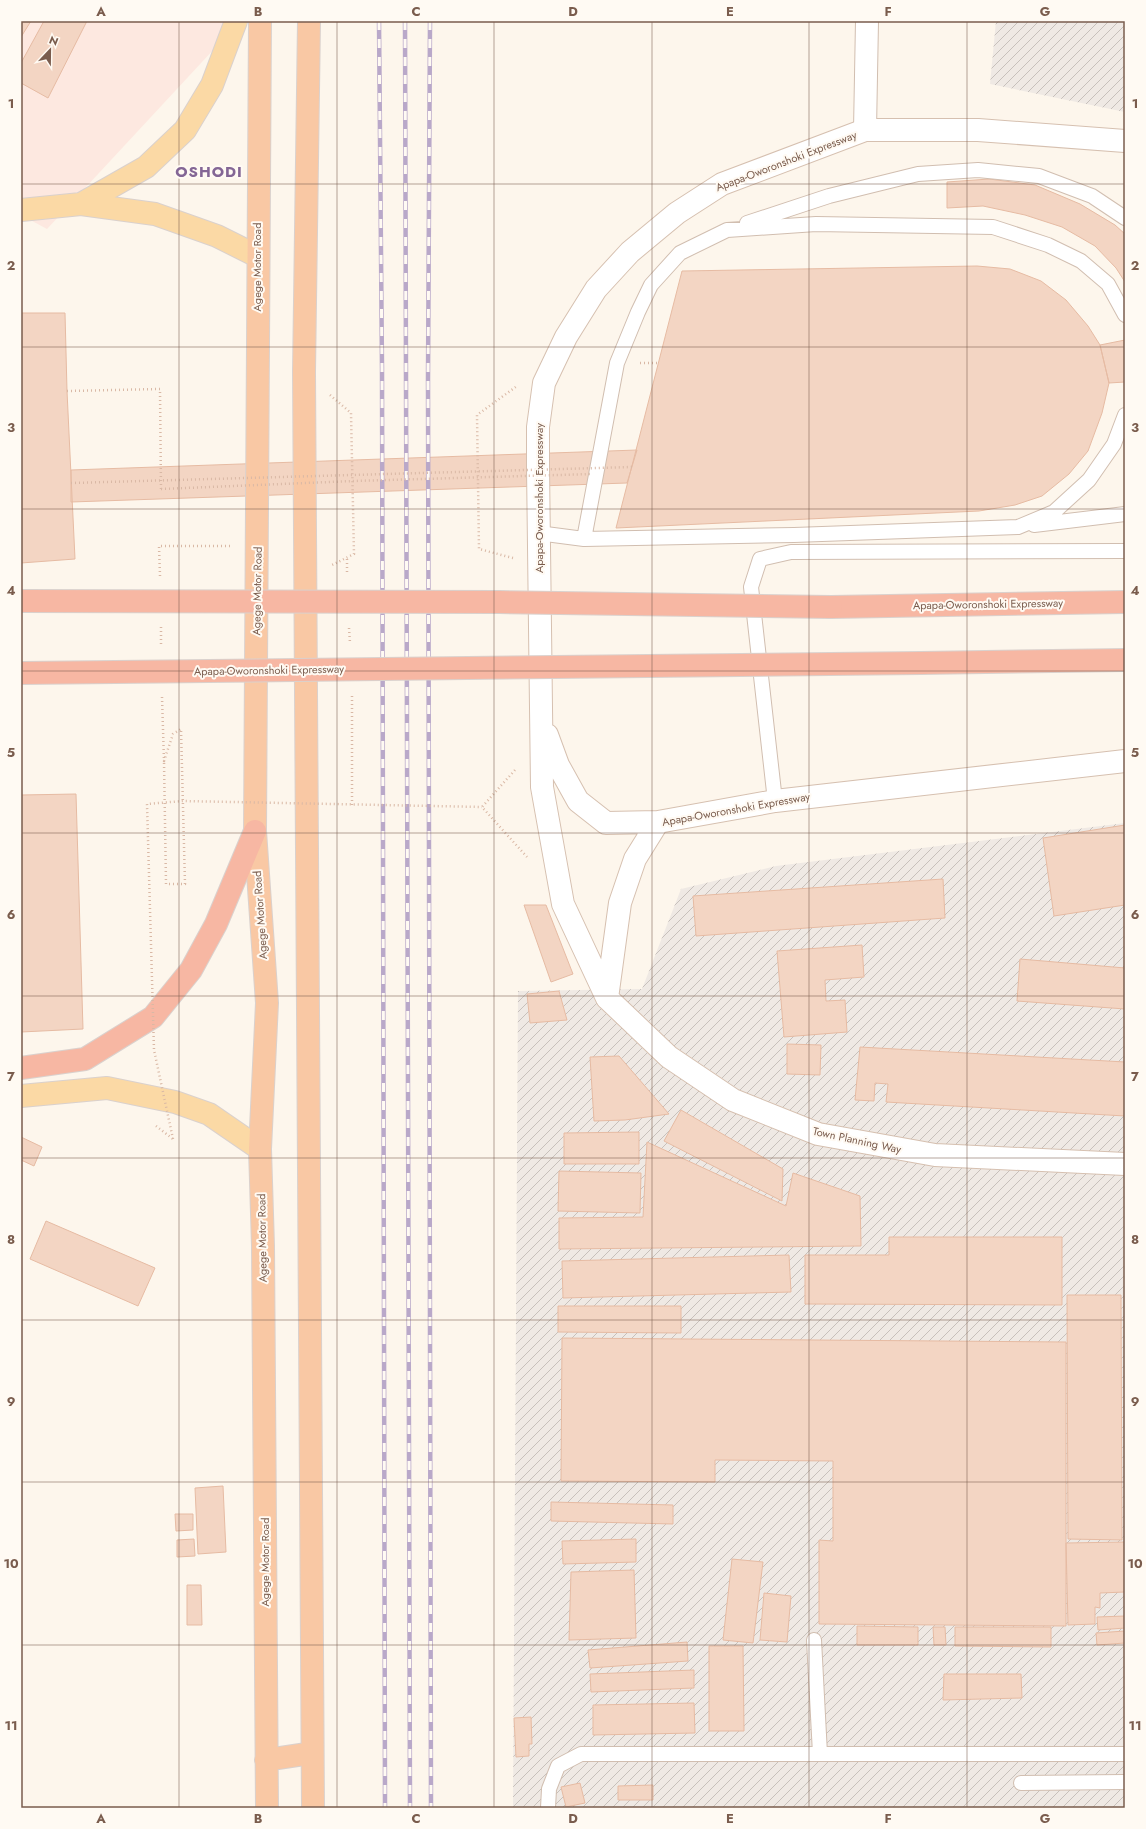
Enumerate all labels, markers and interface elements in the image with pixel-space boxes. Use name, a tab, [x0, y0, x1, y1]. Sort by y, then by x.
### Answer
text: A	[95, 2, 106, 21]
text: B	[254, 2, 263, 21]
text: C	[411, 2, 421, 21]
text: D	[568, 2, 578, 21]
text: E	[726, 2, 734, 21]
text: F	[884, 2, 892, 21]
text: G	[1040, 2, 1051, 21]
north arrow	[30, 30, 70, 70]
text: N	[47, 32, 61, 50]
text: 1	[8, 94, 14, 113]
text: 1	[1132, 94, 1138, 113]
street label: Apapa-Oworonshoki Expressway	[713, 127, 859, 195]
district label: OSHODI	[175, 161, 243, 183]
street label: Agege Motor Road	[249, 223, 265, 311]
text: 2	[7, 256, 15, 275]
text: 2	[1131, 256, 1139, 275]
text: 3	[7, 418, 15, 437]
text: 3	[1131, 418, 1139, 437]
street label: Apapa-Oworonshoki Expressway	[531, 423, 547, 573]
street label: Agege Motor Road	[248, 546, 266, 636]
text: 4	[6, 581, 16, 600]
text: 4	[1130, 581, 1140, 600]
street label: Apapa-Oworonshoki Expressway	[913, 595, 1063, 613]
street label: Apapa-Oworonshoki Expressway	[194, 661, 344, 679]
text: 5	[7, 743, 15, 762]
text: 5	[1131, 743, 1139, 762]
street label: Apapa-Oworonshoki Expressway	[661, 788, 811, 830]
street label: Agege Motor Road	[249, 870, 271, 960]
text: 6	[7, 905, 16, 924]
text: 6	[1131, 905, 1140, 924]
text: 7	[7, 1067, 15, 1086]
text: 7	[1131, 1067, 1139, 1086]
street label: Town Planning Way	[811, 1123, 903, 1157]
street label: Agege Motor Road	[253, 1193, 271, 1283]
text: 8	[7, 1230, 15, 1249]
text: 8	[1131, 1230, 1139, 1249]
text: 9	[7, 1392, 16, 1411]
text: 9	[1131, 1392, 1140, 1411]
street label: Agege Motor Road	[257, 1518, 273, 1606]
text: 10	[3, 1554, 19, 1573]
text: 10	[1127, 1554, 1143, 1573]
text: 11	[4, 1716, 18, 1735]
text: 11	[1128, 1716, 1142, 1735]
text: A	[95, 1809, 106, 1828]
text: B	[254, 1809, 263, 1828]
text: C	[411, 1809, 421, 1828]
text: D	[568, 1809, 578, 1828]
text: E	[726, 1809, 734, 1828]
text: F	[884, 1809, 892, 1828]
text: G	[1040, 1809, 1051, 1828]

